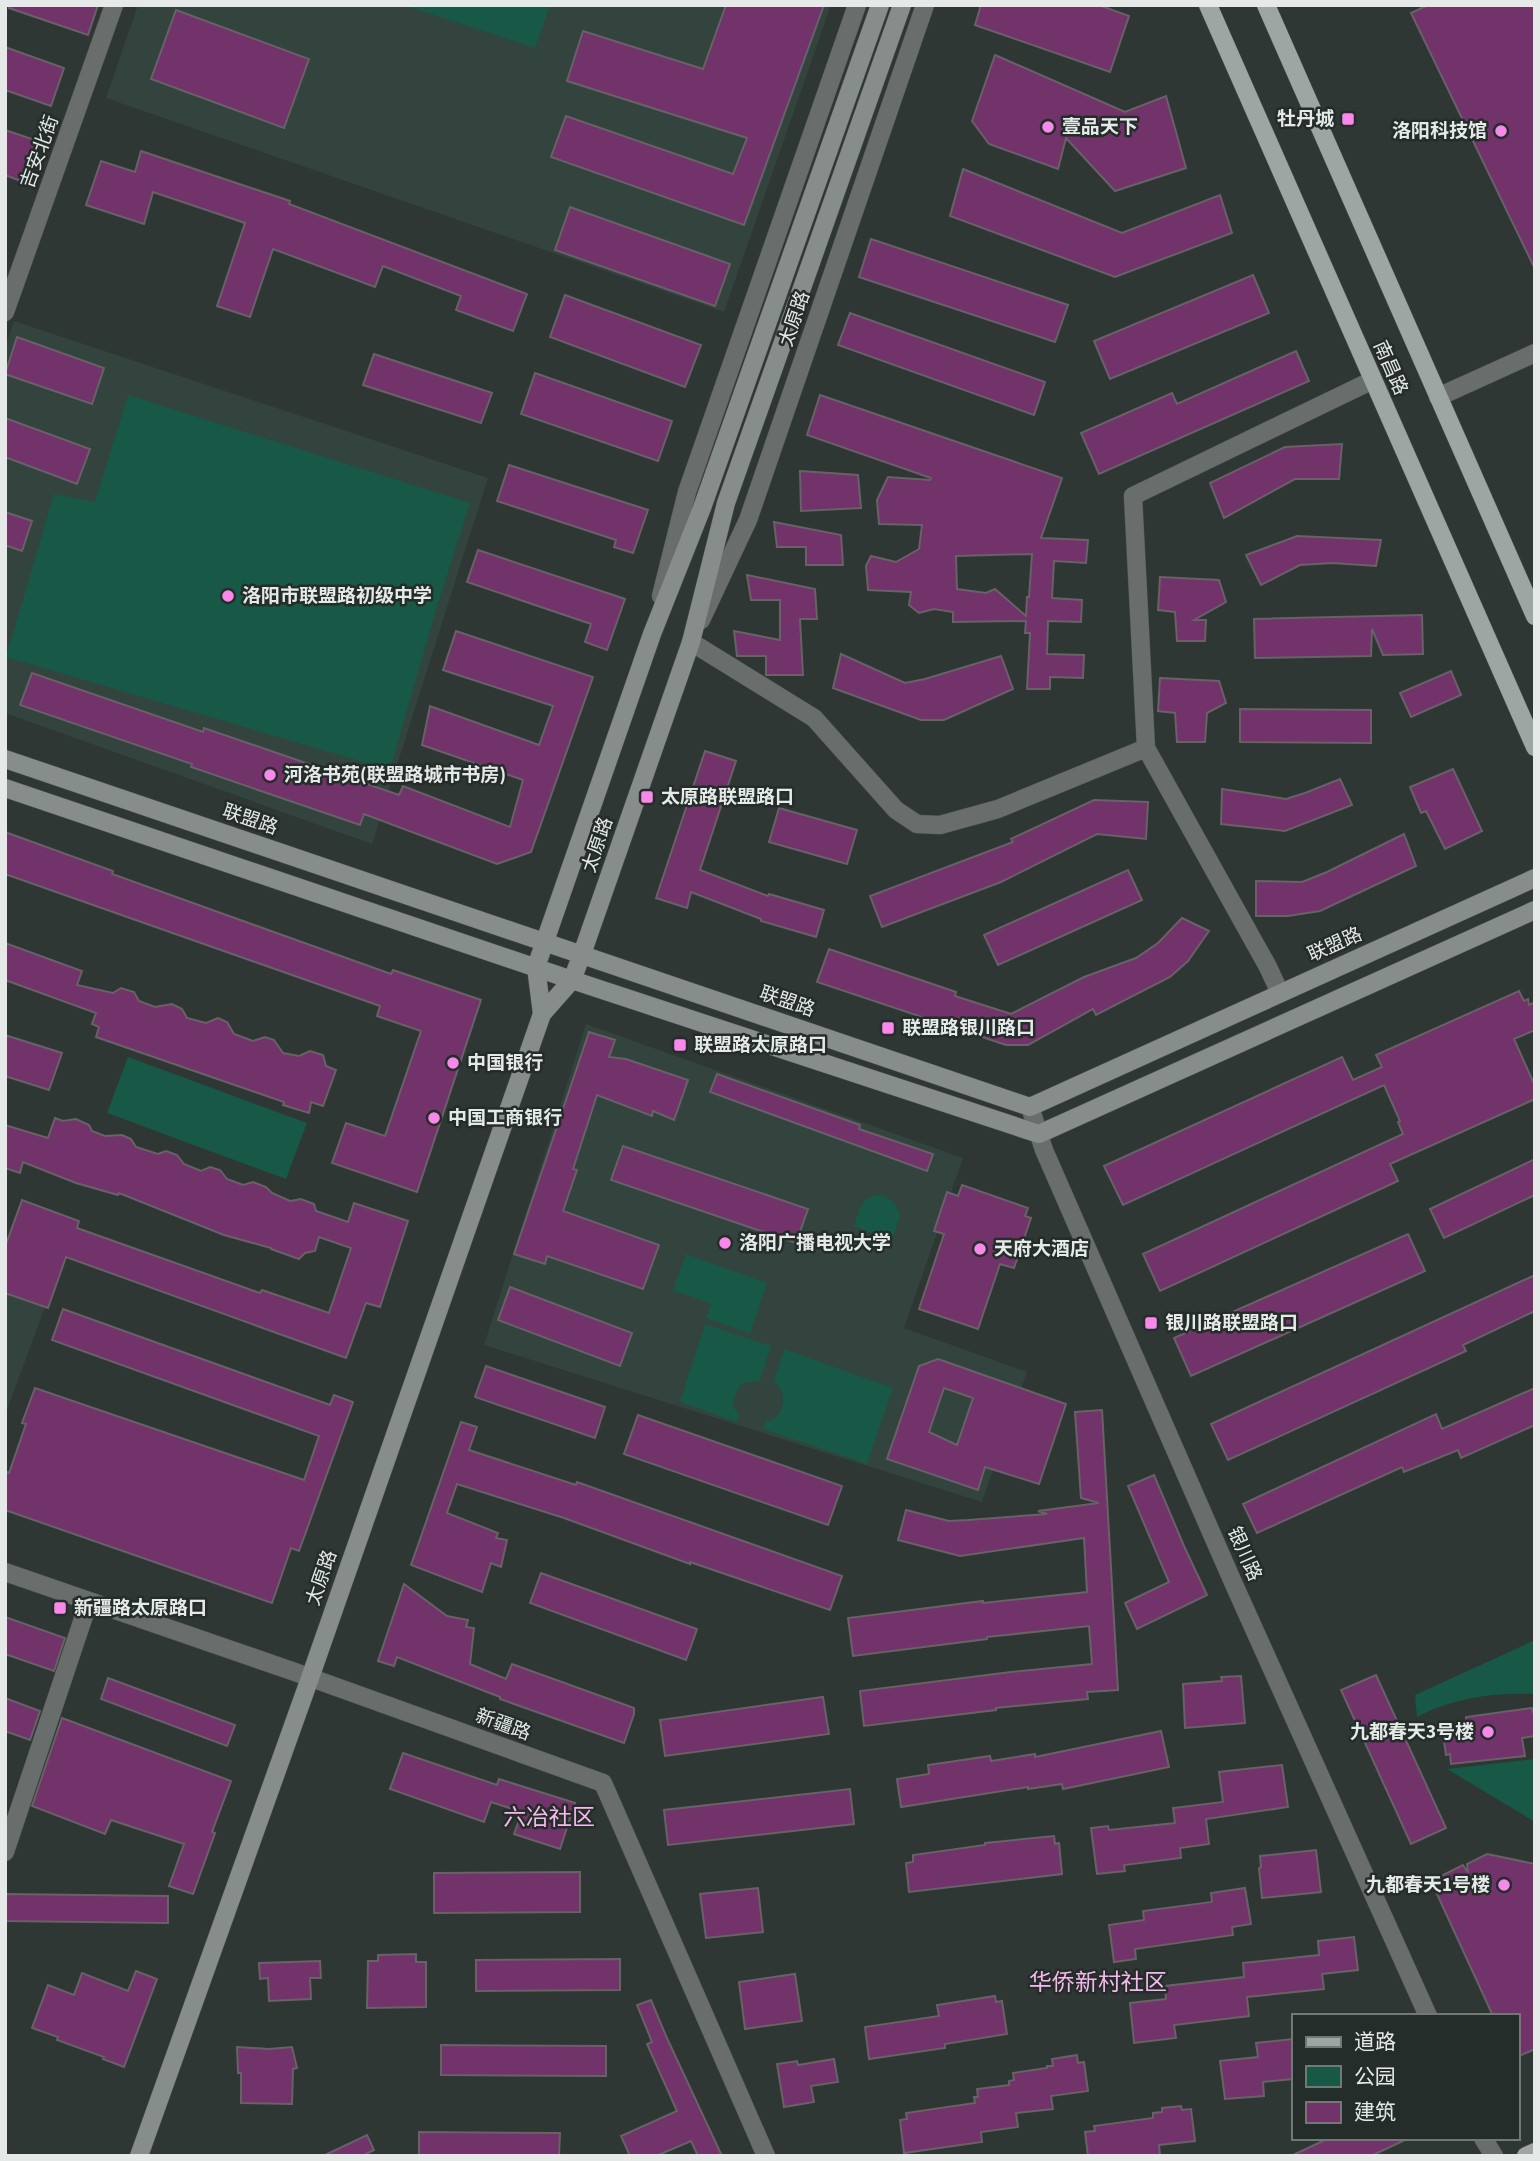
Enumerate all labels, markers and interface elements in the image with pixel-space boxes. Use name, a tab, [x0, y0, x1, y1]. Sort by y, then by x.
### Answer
place label: 牡丹城	[1277, 106, 1334, 133]
marker: 牡丹城	[1340, 111, 1356, 127]
street label: 吉安北街	[14, 112, 66, 192]
place label: 壹品天下	[1062, 114, 1138, 141]
place label: 洛阳科技馆	[1392, 118, 1487, 145]
marker: 壹品天下	[1040, 119, 1056, 135]
marker: 洛阳科技馆	[1493, 123, 1509, 139]
street label: 太原路	[773, 288, 817, 350]
street label: 南昌路	[1366, 336, 1414, 400]
place label: 洛阳市联盟路初级中学	[242, 583, 432, 610]
marker: 洛阳市联盟路初级中学	[220, 588, 236, 604]
place label: 河洛书苑(联盟路城市书房)	[284, 762, 506, 789]
marker: 河洛书苑(联盟路城市书房)	[262, 767, 278, 783]
place label: 太原路联盟路口	[661, 784, 794, 811]
marker: 太原路联盟路口	[639, 789, 655, 805]
street label: 联盟路	[219, 798, 281, 842]
street label: 太原路	[576, 814, 620, 876]
street label: 联盟路	[1303, 921, 1367, 969]
street label: 联盟路	[756, 980, 818, 1024]
place label: 联盟路银川路口	[902, 1015, 1035, 1042]
marker: 联盟路银川路口	[880, 1020, 896, 1036]
place label: 联盟路太原路口	[694, 1032, 827, 1059]
marker: 联盟路太原路口	[672, 1037, 688, 1053]
place label: 中国银行	[467, 1050, 543, 1077]
marker: 中国银行	[445, 1055, 461, 1071]
place label: 中国工商银行	[448, 1105, 562, 1132]
marker: 中国工商银行	[426, 1110, 442, 1126]
place label: 洛阳广播电视大学	[739, 1230, 891, 1257]
marker: 洛阳广播电视大学	[717, 1235, 733, 1251]
place label: 天府大酒店	[994, 1236, 1089, 1263]
marker: 天府大酒店	[972, 1241, 988, 1257]
place label: 银川路联盟路口	[1165, 1310, 1298, 1337]
marker: 银川路联盟路口	[1143, 1315, 1159, 1331]
street label: 银川路	[1220, 1522, 1268, 1586]
street label: 太原路	[300, 1547, 344, 1609]
place label: 新疆路太原路口	[74, 1595, 207, 1622]
marker: 新疆路太原路口	[52, 1600, 68, 1616]
street label: 新疆路	[472, 1703, 534, 1747]
place label: 九都春天3号楼	[1350, 1719, 1474, 1746]
marker: 九都春天3号楼	[1480, 1724, 1496, 1740]
district label: 六冶社区	[503, 1801, 595, 1834]
place label: 九都春天1号楼	[1366, 1872, 1490, 1899]
marker: 九都春天1号楼	[1496, 1877, 1512, 1893]
district label: 华侨新村社区	[1029, 1966, 1167, 1999]
legend	[1292, 2014, 1519, 2140]
text: 道路	[1354, 2027, 1396, 2057]
text: 公园	[1354, 2062, 1396, 2092]
text: 建筑	[1354, 2097, 1396, 2127]

